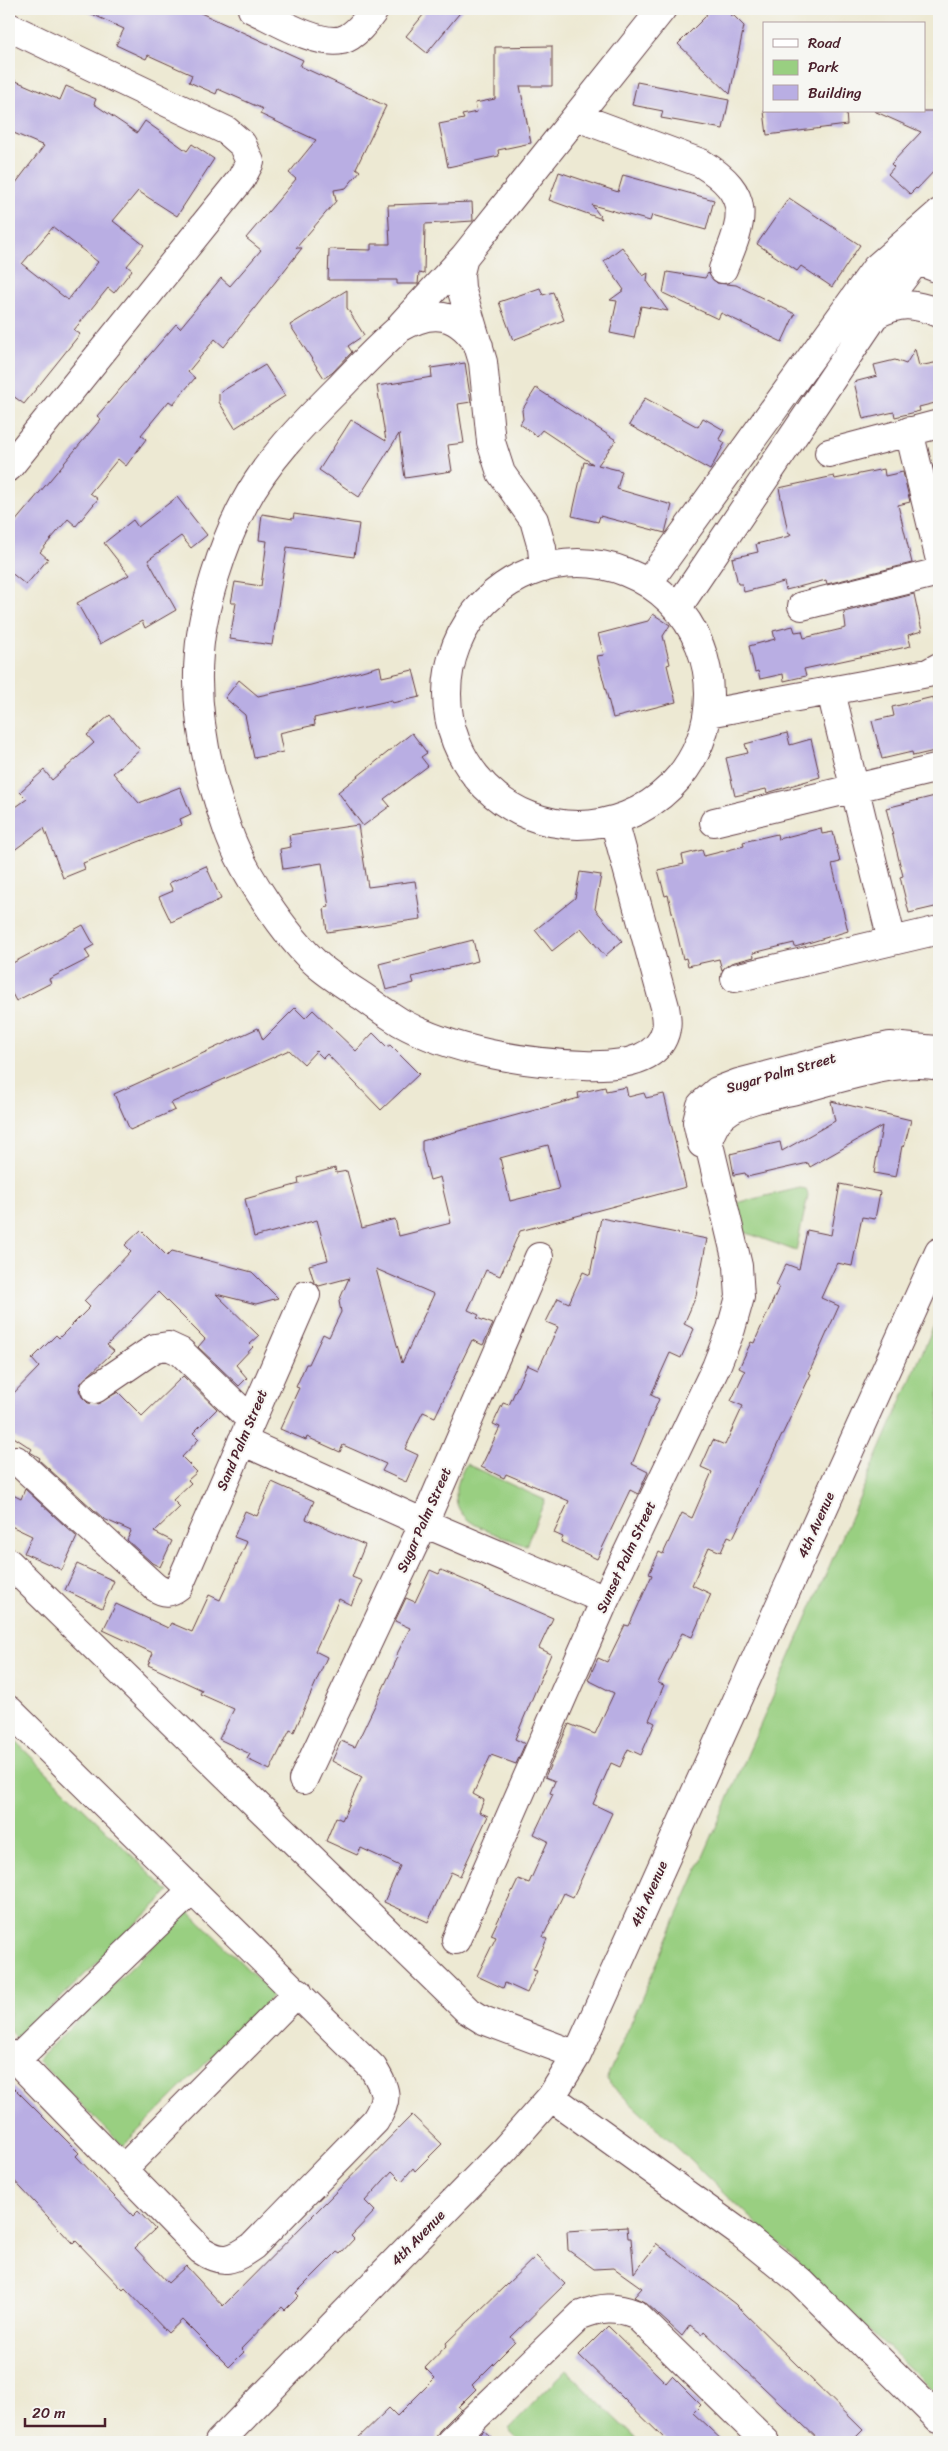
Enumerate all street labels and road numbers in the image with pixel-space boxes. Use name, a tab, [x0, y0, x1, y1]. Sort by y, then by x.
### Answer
street label: Sugar Palm Street	[723, 1045, 839, 1101]
street label: Sand Palm Street	[209, 1385, 275, 1495]
street label: Sugar Palm Street	[390, 1463, 458, 1577]
street label: 4th Avenue	[790, 1487, 842, 1562]
street label: Sunset Palm Street	[589, 1497, 663, 1617]
street label: 4th Avenue	[623, 1856, 675, 1931]
street label: 4th Avenue	[385, 2204, 452, 2272]

